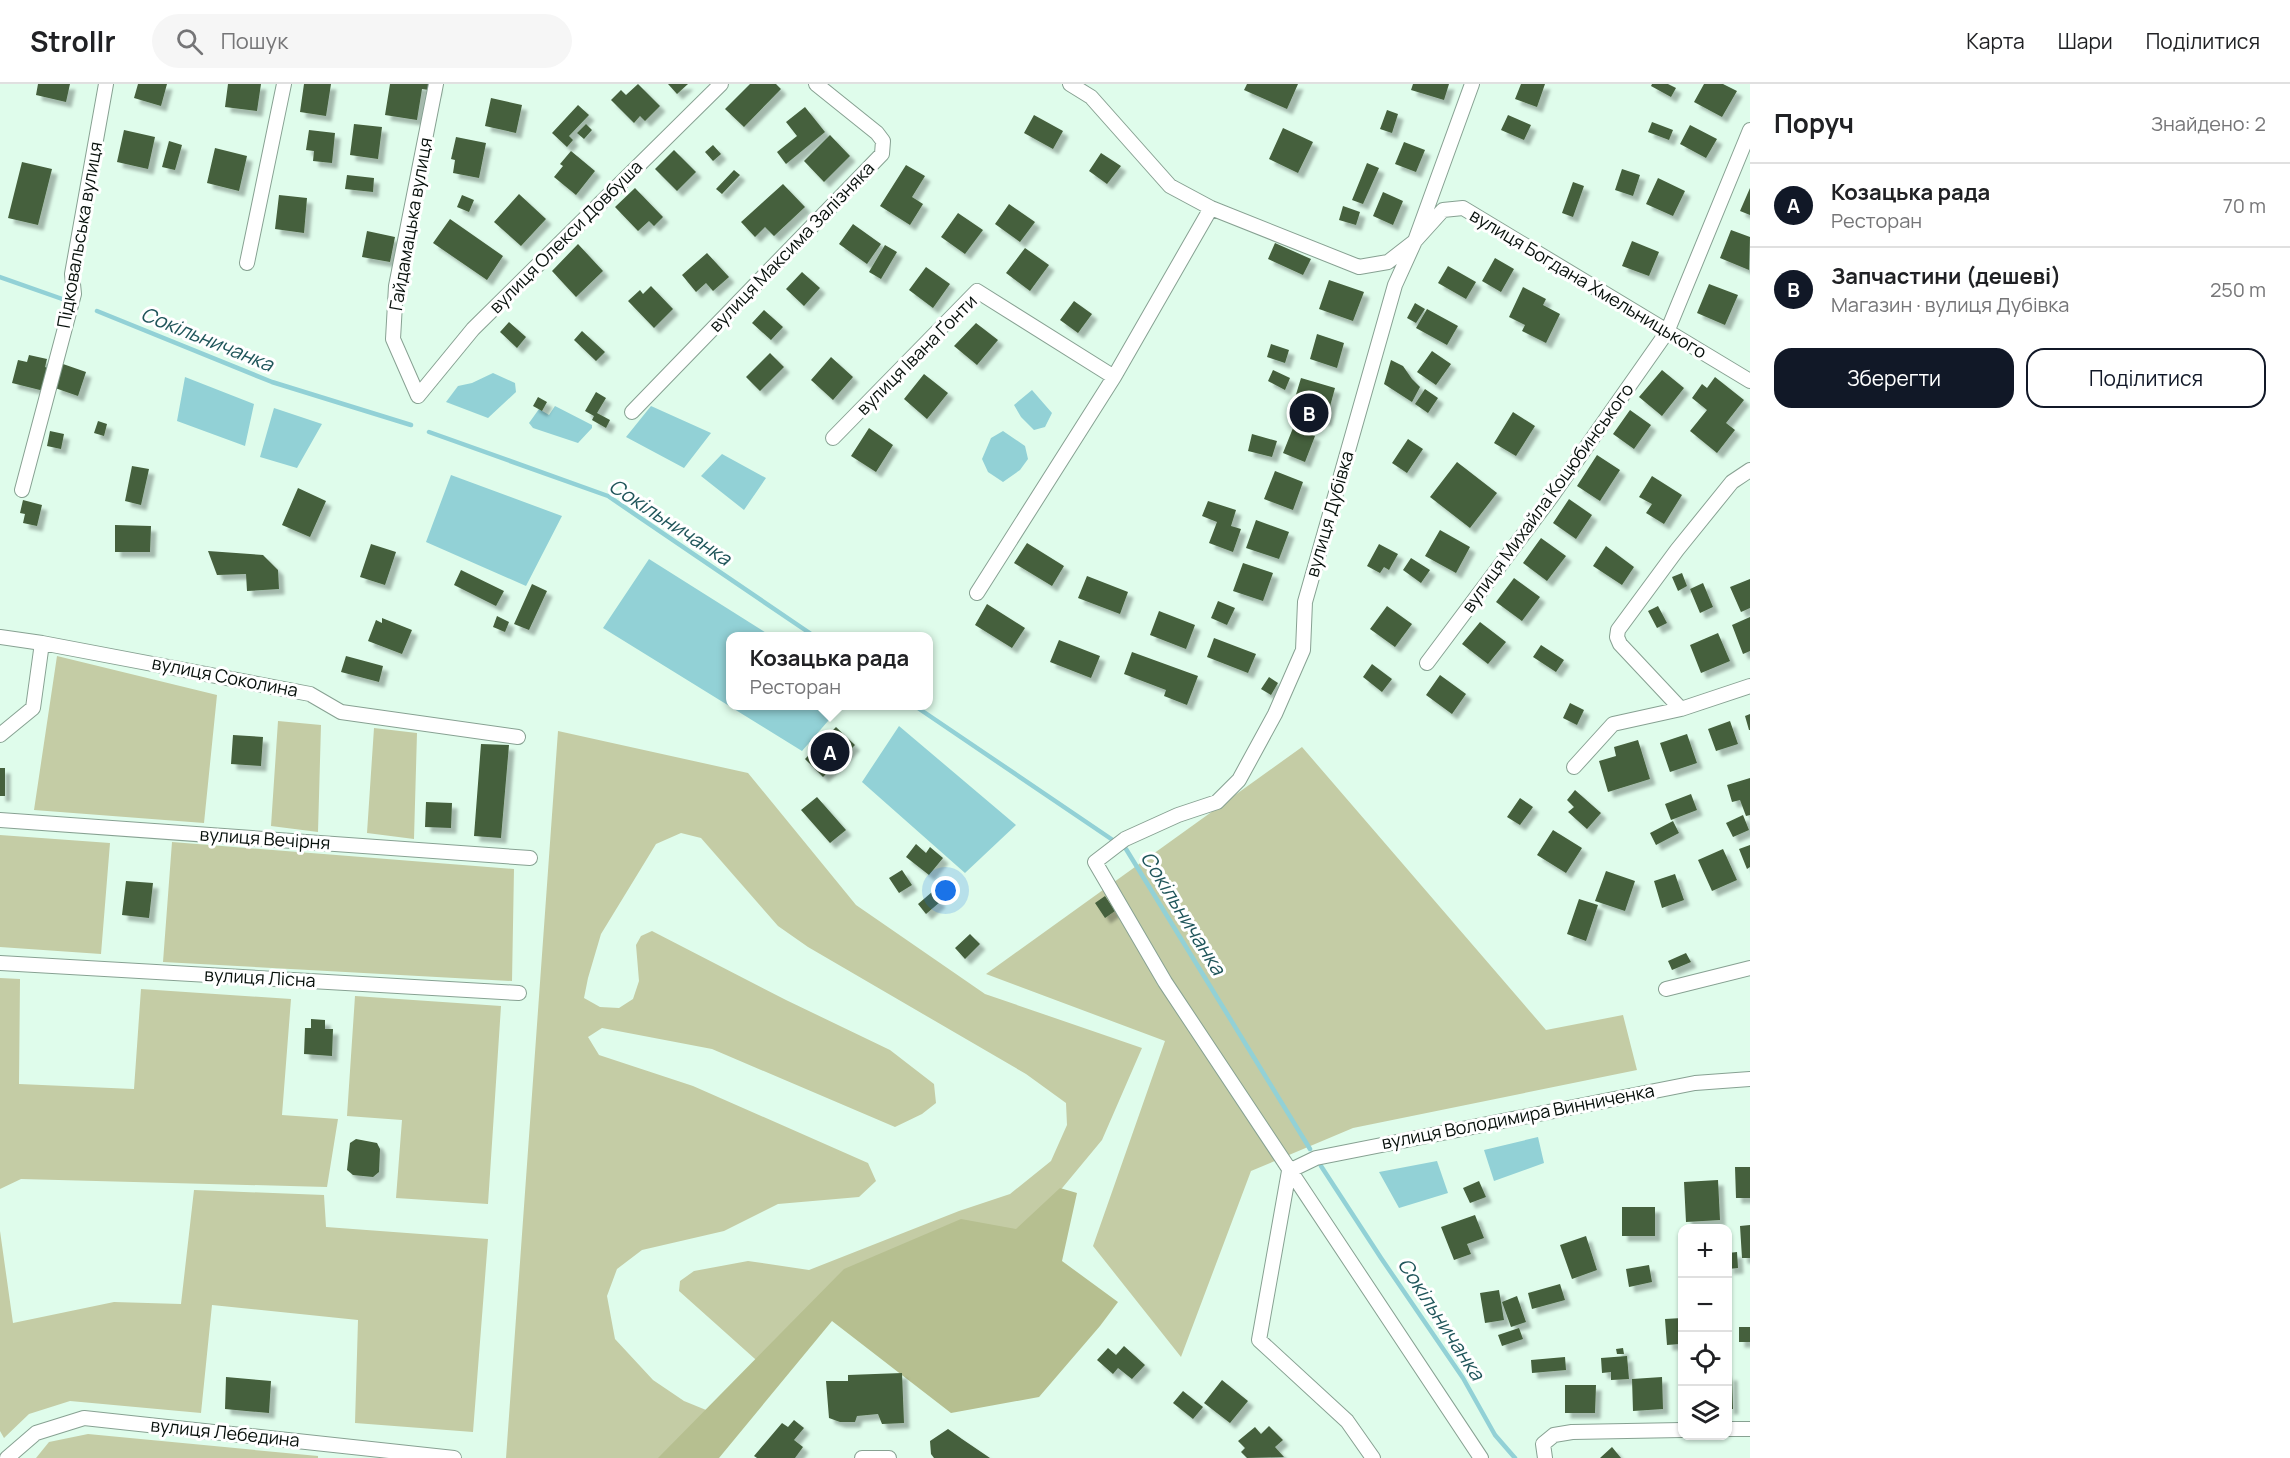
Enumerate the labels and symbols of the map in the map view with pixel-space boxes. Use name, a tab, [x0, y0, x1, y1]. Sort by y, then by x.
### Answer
street label: Гайдамацька вулиця	[383, 135, 437, 312]
street label: Підковальська вулиця	[51, 140, 107, 330]
street label: вулиця Олекси Довбуша	[484, 155, 647, 318]
street label: вулиця Максима Залізняка	[703, 156, 879, 337]
street label: вулиця Богдана Хмельницького	[1466, 203, 1711, 364]
street label: вулиця Івана Ґонти	[851, 289, 982, 420]
water label: Сокільничанка	[137, 300, 278, 378]
street label: вулиця Михайла Коцюбинського	[1456, 378, 1639, 617]
pin: B	[1290, 390, 1328, 436]
street label: вулиця Дубівка	[1300, 448, 1359, 580]
water label: Сокільничанка	[604, 472, 737, 572]
street label: вулиця Соколина	[150, 650, 300, 702]
pin: A	[810, 730, 850, 774]
street label: вулиця Вечірня	[199, 821, 331, 855]
water label: Сокільничанка	[1135, 846, 1233, 980]
your location	[931, 876, 960, 905]
street label: вулиця Лісна	[204, 962, 316, 992]
street label: вулиця Володимира Винниченка	[1379, 1078, 1656, 1154]
water label: Сокільничанка	[1392, 1252, 1492, 1386]
street label: вулиця Лебедина	[149, 1412, 301, 1452]

